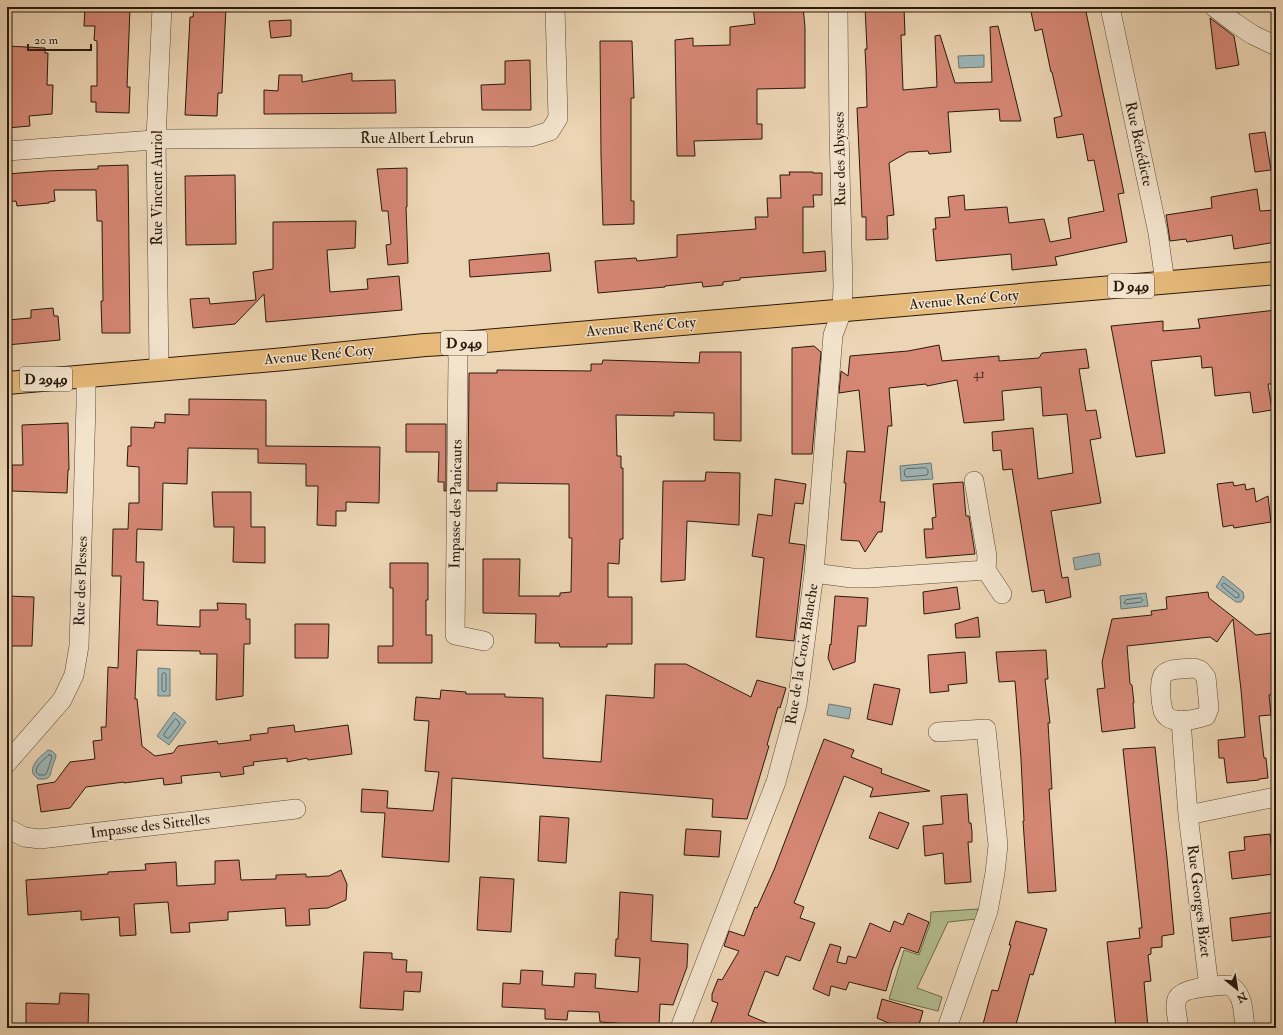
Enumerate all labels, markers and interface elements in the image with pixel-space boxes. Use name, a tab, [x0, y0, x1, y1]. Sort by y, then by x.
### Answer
scale bar	[28, 26, 91, 52]
text: 20 m	[34, 33, 59, 48]
street label: Rue Bénédicte	[1121, 100, 1157, 188]
street label: Rue des Abysses	[830, 111, 850, 207]
street label: Rue Albert Lebrun	[360, 129, 474, 148]
street label: Rue Vincent Auriol	[148, 130, 167, 246]
road number: D 949	[1108, 274, 1154, 298]
street label: Avenue René Coty	[907, 286, 1020, 314]
street label: Avenue René Coty	[584, 313, 697, 341]
road number: D 949	[441, 331, 487, 355]
street label: Avenue René Coty	[262, 341, 375, 369]
house number: 41	[973, 366, 985, 382]
road number: D 2949	[20, 367, 72, 391]
street label: Impasse des Panicauts	[445, 439, 468, 569]
street label: Rue des Plesses	[70, 536, 92, 626]
street label: Rue de la Croix Blanche	[781, 582, 823, 726]
street label: Impasse des Sittelles	[89, 809, 211, 844]
street label: Rue Georges Bizet	[1183, 844, 1215, 959]
north arrow	[1217, 969, 1257, 1009]
text: N	[1233, 989, 1250, 1006]

